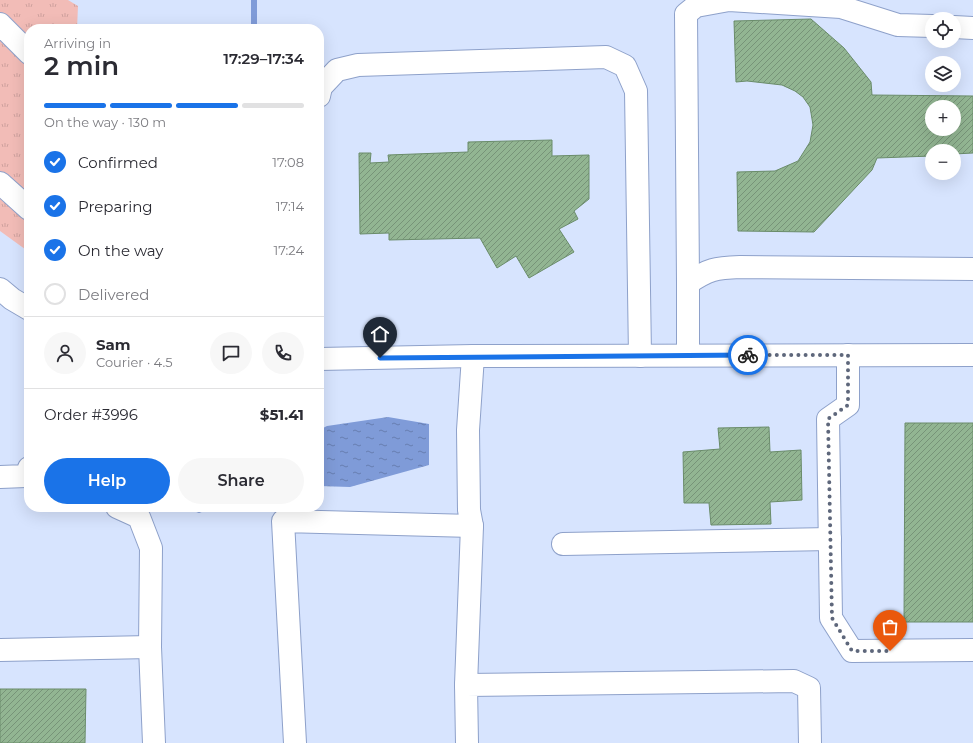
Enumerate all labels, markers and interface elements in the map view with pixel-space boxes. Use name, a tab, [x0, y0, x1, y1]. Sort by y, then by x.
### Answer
map controls	[925, 12, 961, 180]
button: locate	[925, 12, 961, 48]
text: Arriving in	[44, 35, 111, 51]
text: 17:29–17:34	[223, 49, 304, 68]
text: 2 min	[44, 50, 119, 82]
button: layers	[925, 56, 961, 92]
button: +	[925, 100, 961, 136]
text: On the way · 130 m	[44, 114, 166, 130]
button: −	[925, 144, 961, 180]
icon: check	[44, 151, 66, 173]
text: Confirmed	[78, 153, 158, 172]
text: 17:08	[272, 154, 304, 170]
icon: check	[44, 195, 66, 217]
text: Preparing	[78, 197, 153, 216]
text: 17:14	[276, 198, 304, 214]
icon: check	[44, 239, 66, 261]
text: On the way	[78, 241, 163, 260]
text: 17:24	[273, 242, 304, 258]
text: Delivered	[78, 285, 150, 304]
pin	[363, 317, 397, 358]
icon: home	[369, 323, 391, 345]
button: person	[44, 332, 86, 374]
button: chat	[210, 332, 252, 374]
button: phone	[262, 332, 304, 374]
text: Sam	[96, 335, 131, 354]
courier	[728, 335, 768, 375]
icon: bike	[737, 344, 759, 366]
text: Courier · 4.5	[96, 354, 173, 370]
text: Order #3996	[44, 405, 138, 424]
text: $51.41	[260, 405, 304, 424]
button: Help	[44, 458, 170, 504]
button: Share	[178, 458, 304, 504]
pin	[873, 610, 907, 651]
icon: bag	[879, 616, 901, 638]

